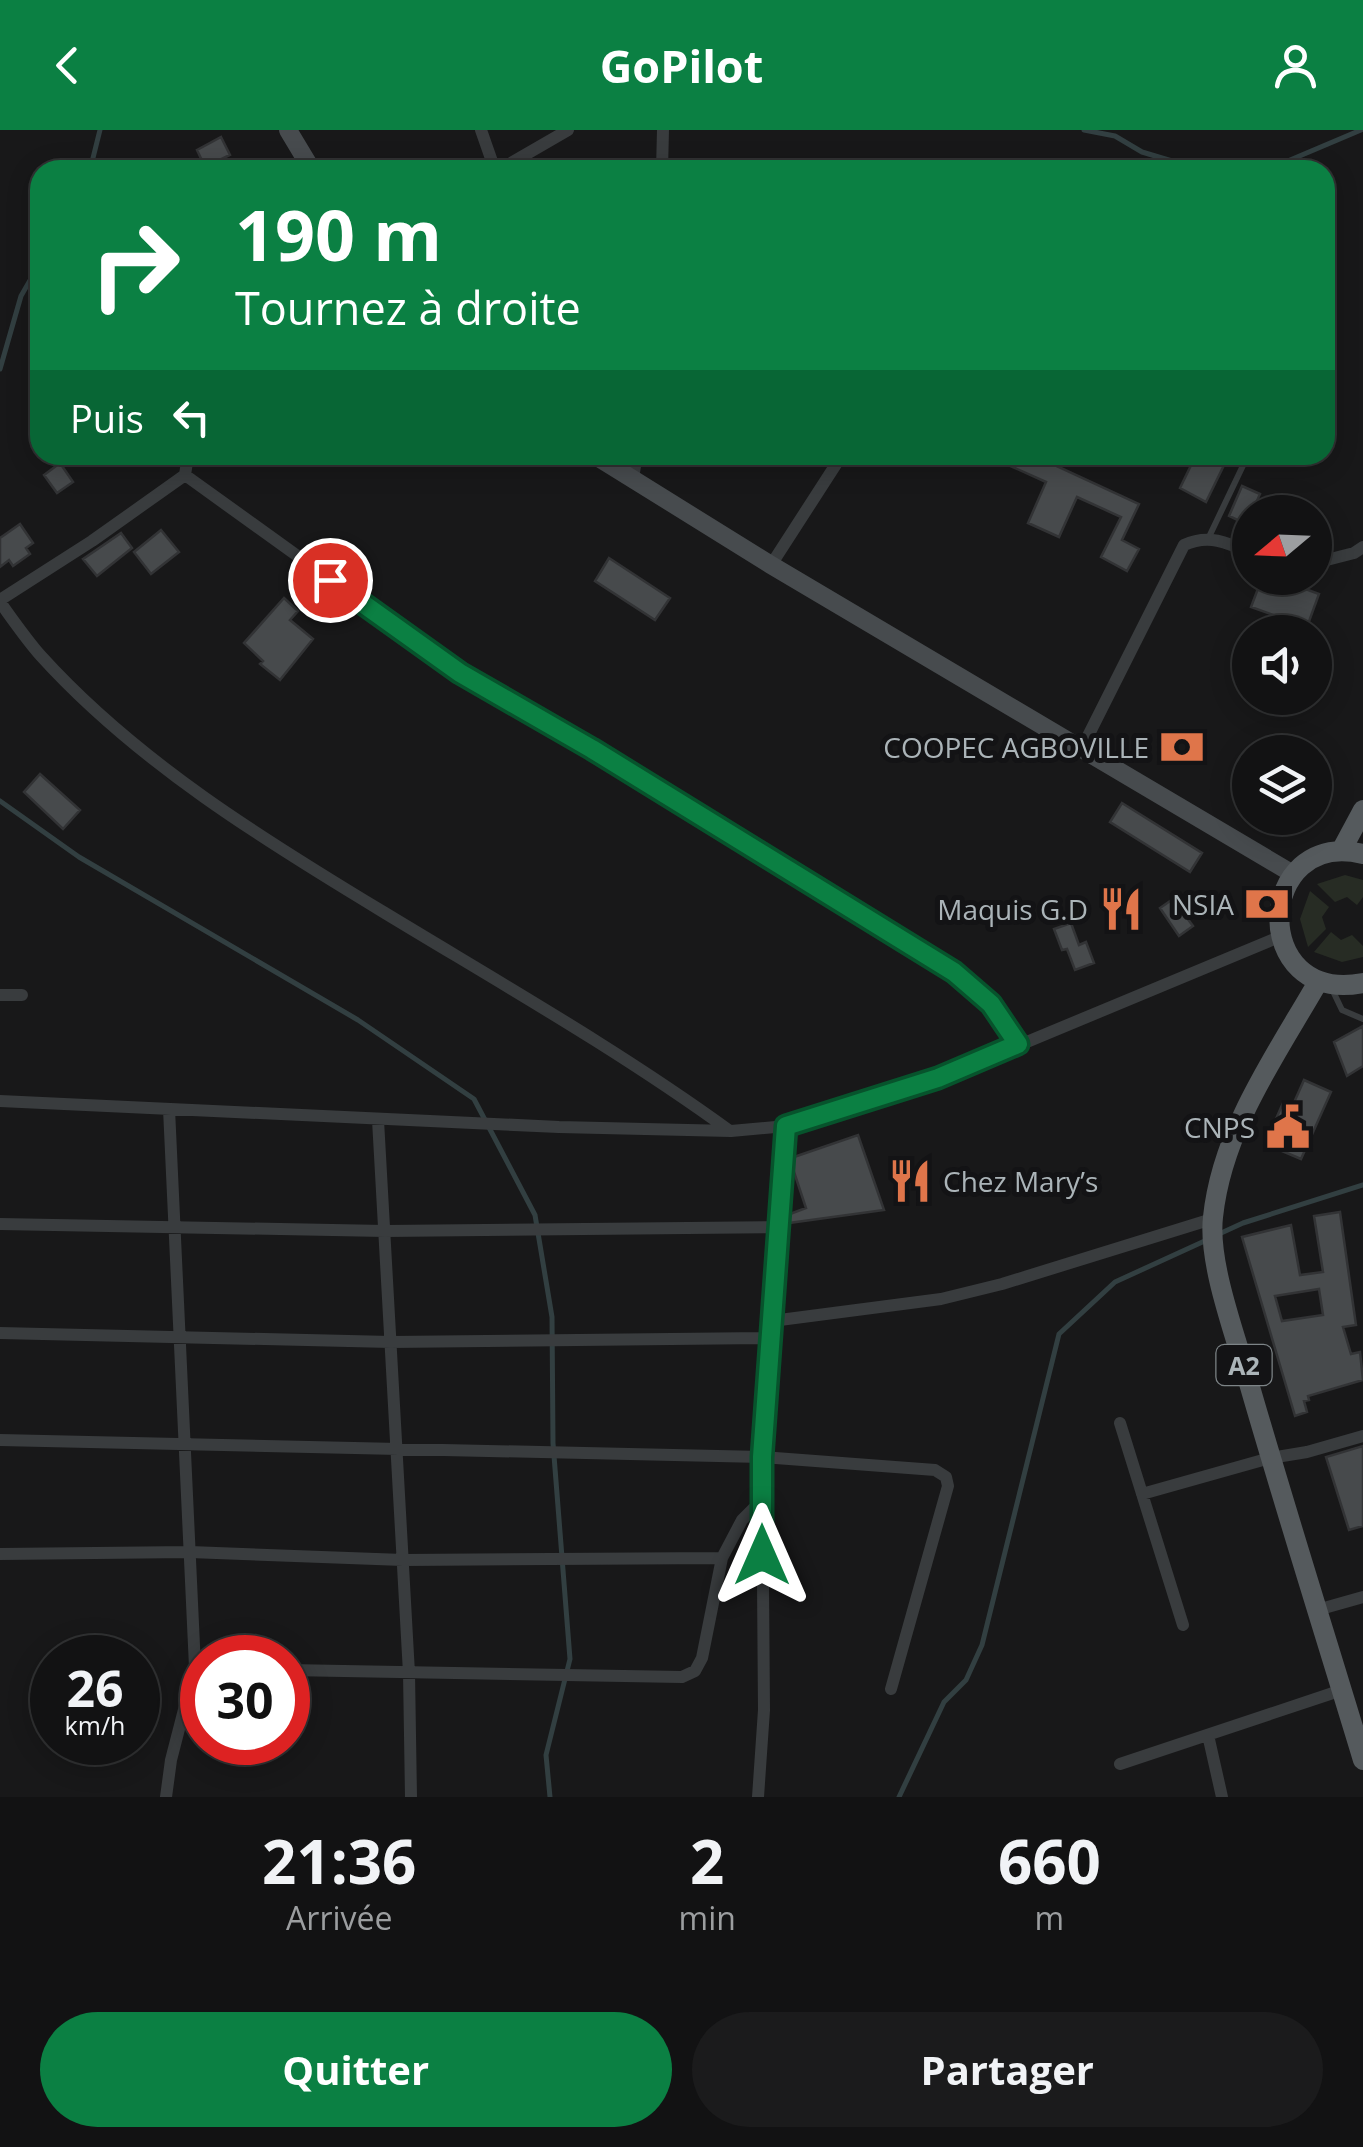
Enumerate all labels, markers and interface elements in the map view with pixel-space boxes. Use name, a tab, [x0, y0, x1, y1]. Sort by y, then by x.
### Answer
text: GoPilot	[600, 35, 763, 96]
icon: back	[40, 38, 95, 93]
icon: person	[1268, 38, 1323, 93]
text: 190 m	[235, 186, 442, 282]
icon: right	[70, 200, 200, 330]
text: Tournez à droite	[235, 277, 581, 338]
icon: left	[164, 390, 219, 445]
text: Puis	[70, 392, 144, 444]
north arrow	[1232, 495, 1332, 595]
map controls	[1232, 495, 1332, 835]
pin	[288, 538, 373, 623]
icon: arrive	[303, 553, 358, 608]
button: sound	[1232, 615, 1332, 715]
bank icon: COOPEC AGBOVILLE	[1158, 723, 1206, 771]
place label: COOPEC AGBOVILLE	[883, 728, 1149, 766]
button: layers	[1232, 735, 1332, 835]
bank icon: NSIA	[1243, 880, 1291, 928]
restaurant icon: Maquis G.D	[1097, 885, 1145, 933]
place label: NSIA	[1172, 885, 1234, 923]
place label: Maquis G.D	[937, 890, 1088, 928]
public building icon: CNPS	[1264, 1103, 1312, 1151]
place label: CNPS	[1184, 1108, 1255, 1146]
restaurant icon: Chez Mary’s	[886, 1157, 934, 1205]
place label: Chez Mary’s	[943, 1162, 1098, 1200]
road number: A2	[1216, 1345, 1272, 1385]
position arrow	[710, 1503, 814, 1607]
speed limit sign: 30	[180, 1635, 310, 1765]
text: 26	[66, 1654, 124, 1722]
text: km/h	[65, 1708, 125, 1742]
text: 21:36	[262, 1820, 416, 1902]
text: 2	[690, 1820, 724, 1902]
text: 660	[998, 1820, 1101, 1902]
text: Arrivée	[286, 1896, 392, 1939]
text: min	[679, 1896, 736, 1939]
text: m	[1035, 1896, 1064, 1939]
button: Quitter	[40, 2012, 672, 2127]
button: Partager	[692, 2012, 1323, 2127]

